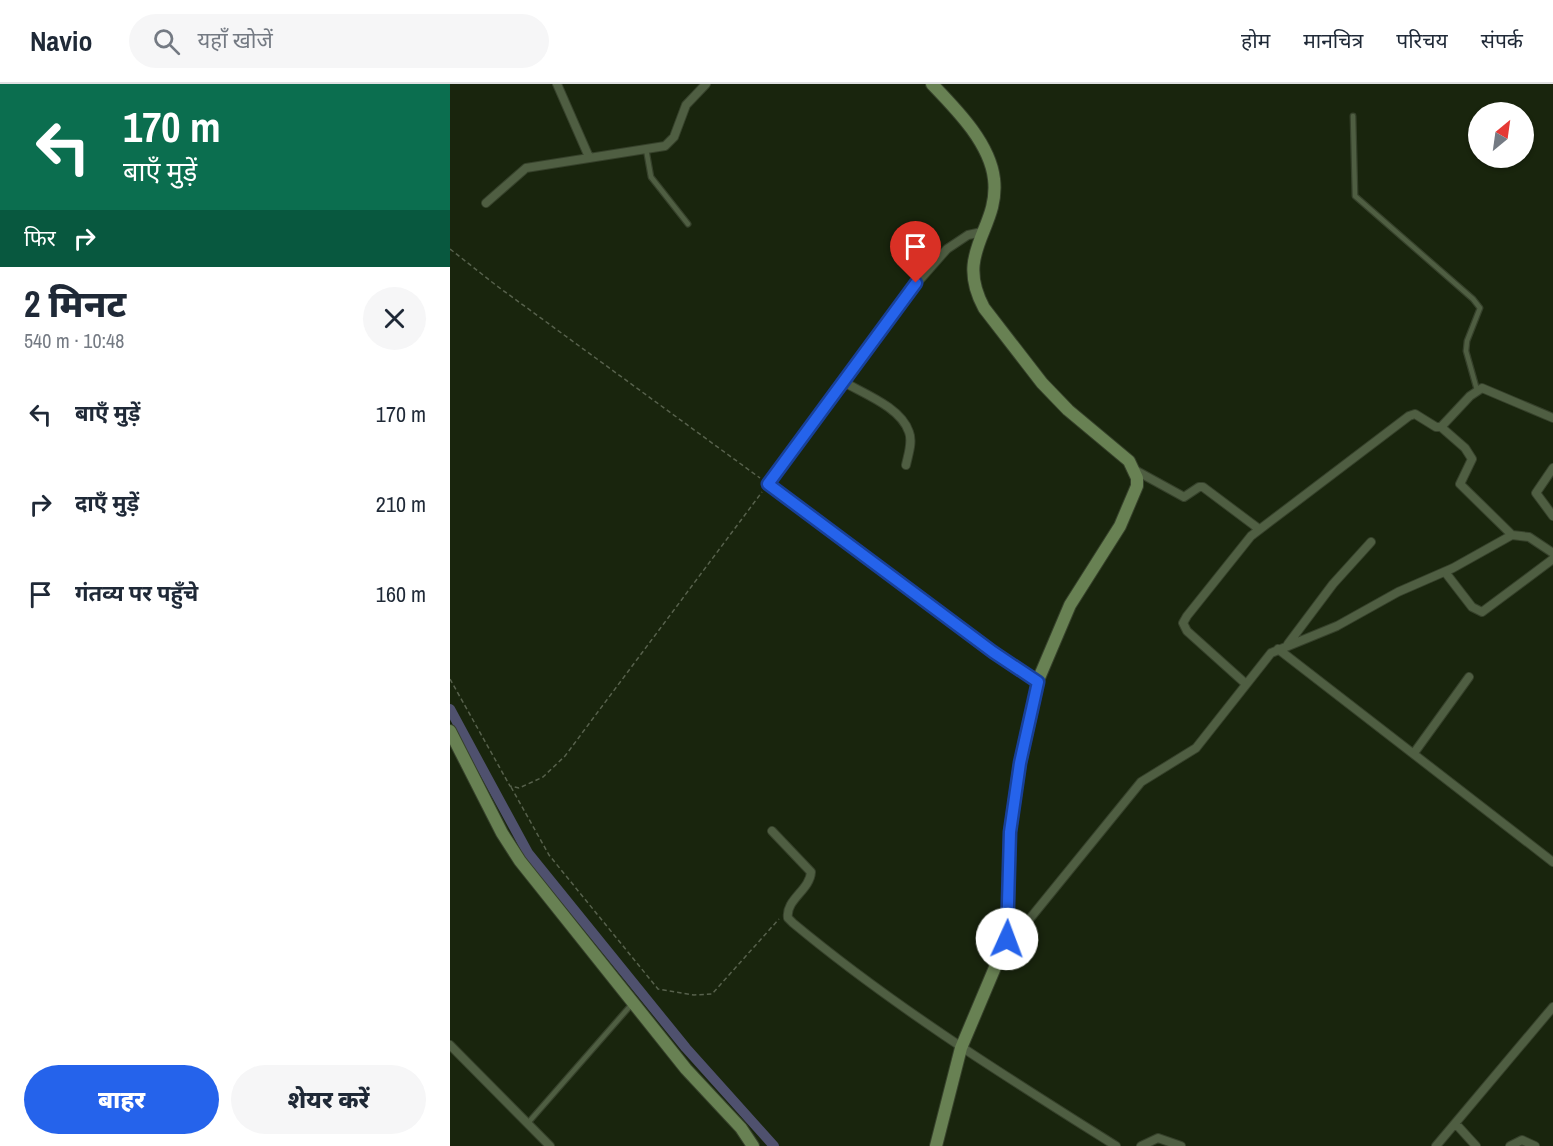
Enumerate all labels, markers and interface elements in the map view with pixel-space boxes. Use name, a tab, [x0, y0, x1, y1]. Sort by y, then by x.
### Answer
search box	[129, 14, 549, 68]
text: Navio	[30, 22, 93, 60]
icon: search	[150, 25, 183, 58]
text: यहाँ खोजें	[198, 25, 273, 55]
text: होम	[1241, 26, 1270, 55]
text: मानचित्र	[1303, 26, 1363, 55]
text: परिचय	[1396, 26, 1448, 55]
text: संपर्क	[1481, 26, 1523, 55]
text: 170 m	[123, 99, 221, 155]
north arrow	[1468, 102, 1534, 168]
map controls	[1468, 102, 1534, 168]
icon: left	[24, 108, 102, 186]
text: बाएँ मुड़ें	[123, 153, 197, 189]
pin	[890, 221, 941, 283]
icon: right	[68, 222, 101, 255]
text: फिर	[24, 223, 56, 253]
icon: arrive	[899, 230, 932, 263]
text: 2 मिनट	[24, 280, 126, 328]
button: close	[363, 287, 426, 350]
text: 540 m · 10:48	[24, 327, 124, 354]
icon: left	[24, 398, 57, 431]
text: बाएँ मुड़ें	[75, 398, 140, 428]
text: 170 m	[376, 399, 426, 429]
icon: right	[24, 488, 57, 521]
text: दाएँ मुड़ें	[75, 488, 139, 518]
text: 210 m	[376, 489, 426, 519]
icon: arrive	[24, 578, 57, 611]
text: गंतव्य पर पहुँचे	[75, 578, 198, 608]
text: 160 m	[376, 579, 426, 609]
position arrow	[975, 907, 1039, 971]
button: बाहर	[24, 1065, 219, 1134]
button: शेयर करें	[231, 1065, 426, 1134]

